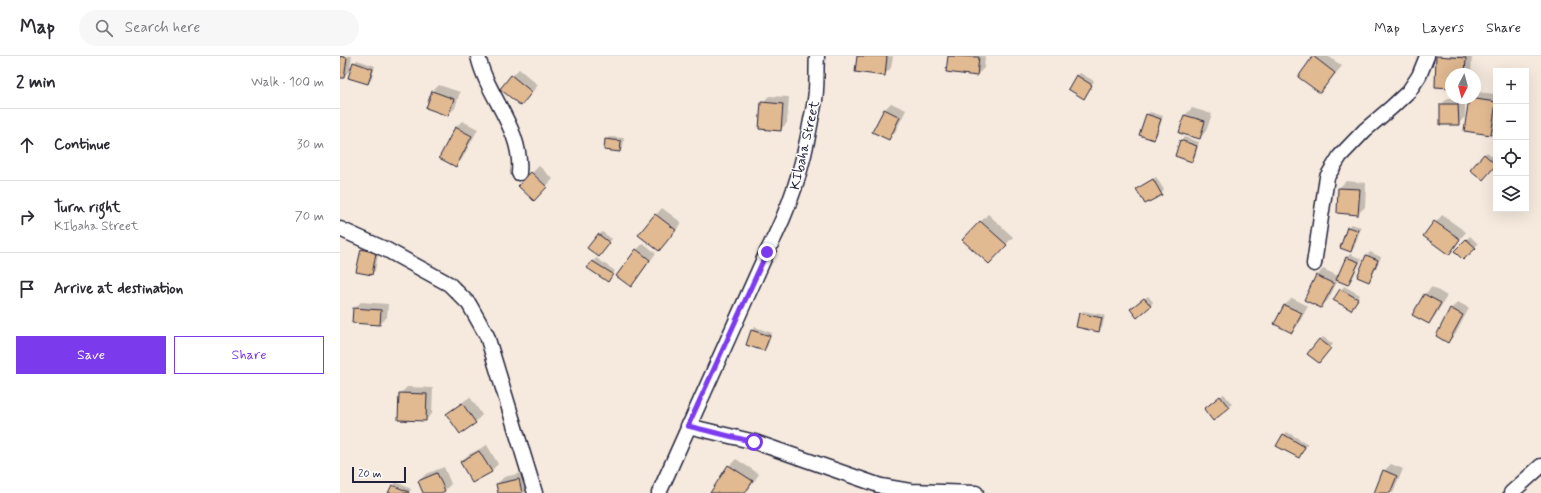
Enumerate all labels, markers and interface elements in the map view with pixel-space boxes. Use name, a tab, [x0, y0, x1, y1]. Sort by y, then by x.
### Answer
search box	[79, 10, 359, 46]
text: Map	[20, 15, 55, 40]
icon: search	[93, 17, 115, 39]
text: Search here	[125, 18, 200, 38]
text: Map	[1374, 19, 1400, 37]
text: Layers	[1422, 19, 1464, 37]
text: Share	[1486, 19, 1521, 37]
north arrow	[1445, 68, 1481, 104]
map controls	[1493, 68, 1529, 212]
button: +	[1493, 68, 1529, 104]
text: 2 min	[16, 71, 56, 93]
text: Walk · 100 m	[251, 74, 324, 91]
street label: KIbaha Street	[786, 98, 824, 192]
button: −	[1493, 104, 1529, 140]
icon: ahead	[16, 134, 38, 156]
text: Continue	[54, 135, 110, 155]
text: 30 m	[297, 136, 324, 153]
button: locate	[1493, 140, 1529, 176]
button: layers	[1493, 176, 1529, 212]
text: Turn right	[54, 198, 121, 218]
icon: right	[16, 206, 38, 228]
text: 70 m	[295, 208, 324, 225]
text: KIbaha Street	[54, 218, 138, 235]
route end	[758, 243, 776, 261]
icon: arrive	[16, 278, 38, 300]
text: Arrive at destination	[54, 279, 183, 299]
button: Save	[16, 336, 166, 374]
button: Share	[174, 336, 324, 374]
route start	[745, 433, 763, 451]
scale bar	[352, 465, 406, 484]
text: 20 m	[358, 467, 381, 481]

